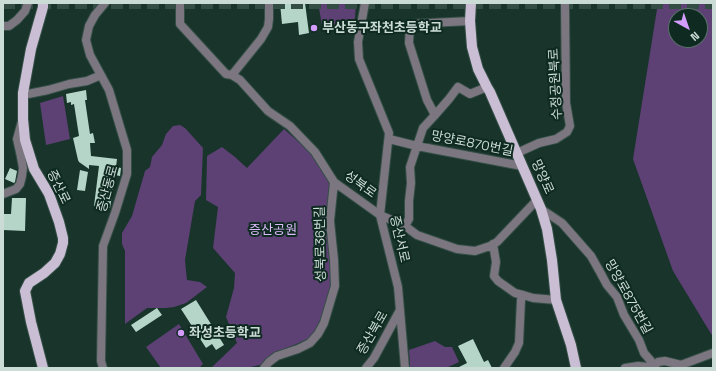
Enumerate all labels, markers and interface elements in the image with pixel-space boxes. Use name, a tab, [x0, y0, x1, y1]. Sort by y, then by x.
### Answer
north arrow	[668, 8, 708, 48]
place label: 부산동구좌천초등학교	[322, 20, 442, 36]
marker: 부산동구좌천초등학교	[309, 23, 319, 33]
text: N	[688, 29, 702, 44]
street label: 수정공원북로	[546, 48, 566, 120]
street label: 망양로870번길	[430, 128, 514, 160]
street label: 망양로	[528, 157, 556, 197]
street label: 증산동로	[94, 164, 122, 214]
street label: 증산로	[43, 167, 73, 207]
street label: 성북로	[341, 168, 379, 202]
street label: 성북로36번길	[313, 206, 329, 282]
street label: 증산서로	[386, 214, 412, 264]
park label: 증산공원	[249, 222, 297, 238]
street label: 망양로875번길	[601, 257, 655, 337]
street label: 증산북로	[354, 308, 392, 358]
place label: 좌성초등학교	[189, 325, 261, 341]
marker: 좌성초등학교	[176, 328, 186, 338]

